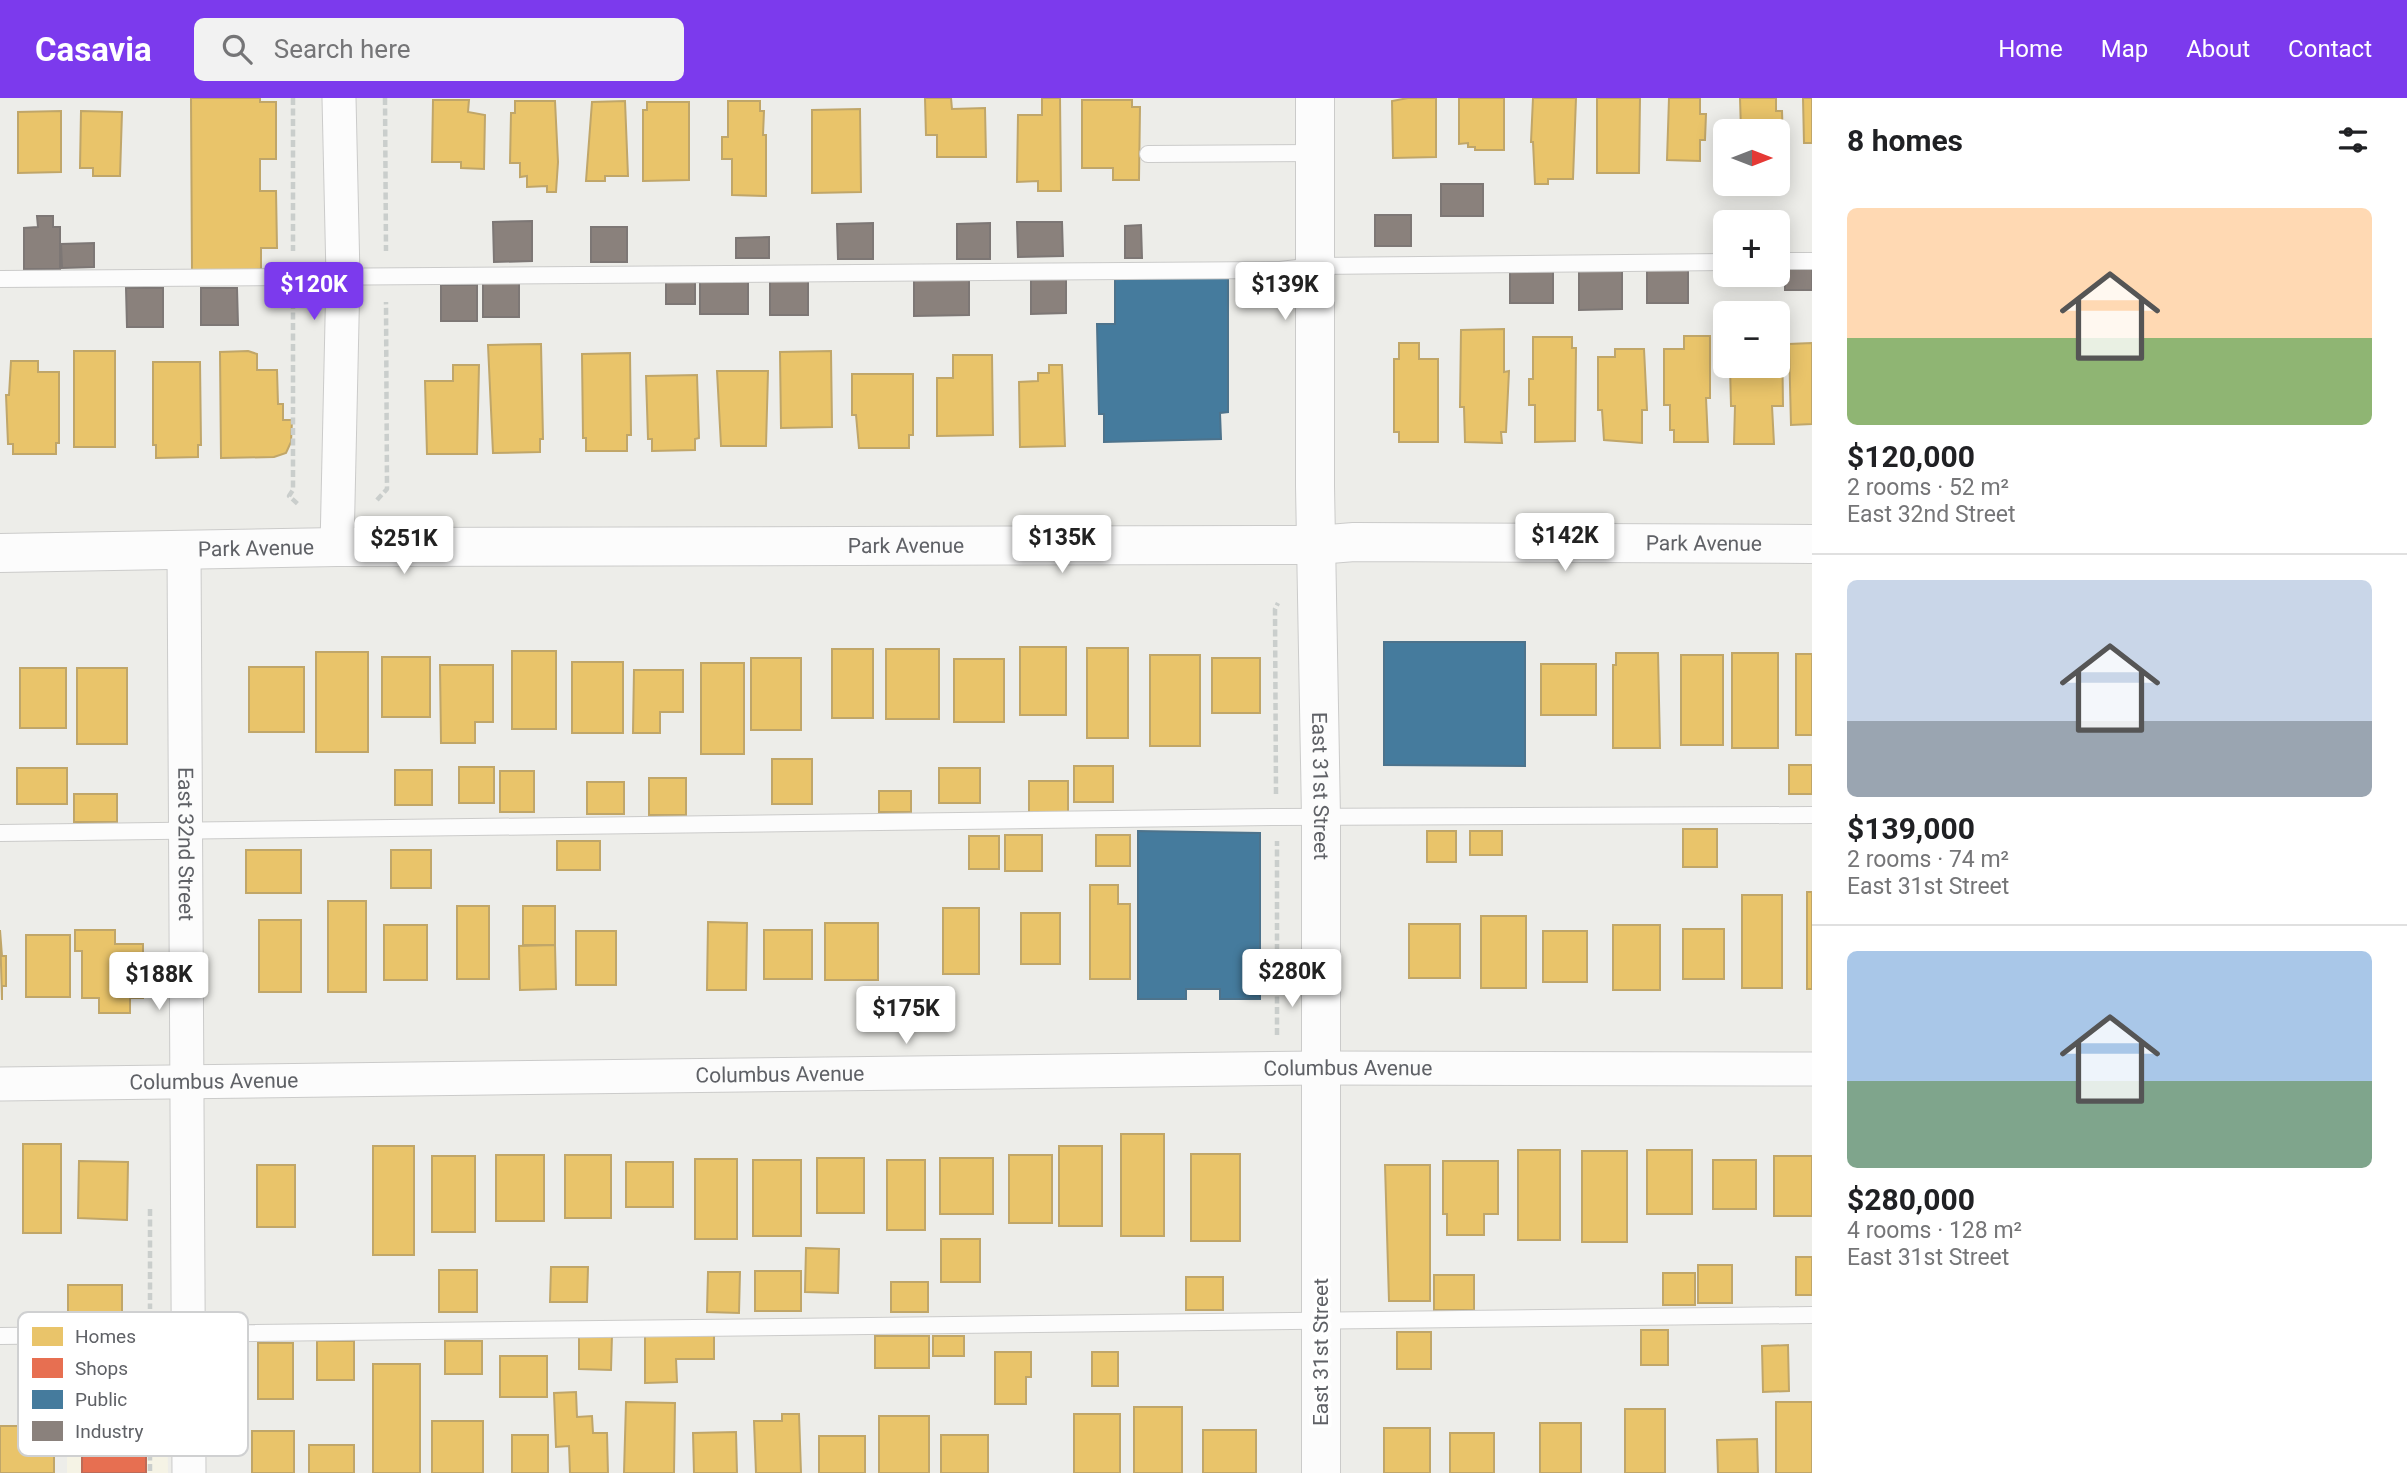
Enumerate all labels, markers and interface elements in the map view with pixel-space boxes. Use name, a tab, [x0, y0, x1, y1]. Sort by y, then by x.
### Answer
search box	[194, 18, 684, 81]
text: Casavia	[35, 30, 152, 69]
icon: search	[218, 30, 256, 68]
text: Search here	[274, 34, 411, 64]
text: Home	[1998, 35, 2063, 63]
text: Map	[2101, 35, 2148, 63]
text: About	[2186, 35, 2250, 63]
text: Contact	[2288, 35, 2372, 63]
north arrow	[1713, 119, 1790, 196]
map controls	[1713, 119, 1790, 378]
icon: filters	[2334, 121, 2372, 159]
text: 8 homes	[1847, 123, 1963, 158]
button: +	[1713, 210, 1790, 287]
icon: home	[2047, 253, 2173, 379]
pin: $120K	[265, 262, 363, 322]
pin: $139K	[1236, 262, 1334, 322]
text: $120K	[280, 271, 348, 298]
text: $139K	[1251, 271, 1319, 298]
button: −	[1713, 301, 1790, 378]
text: $120,000	[1847, 439, 1975, 474]
text: 2 rooms · 52 m²	[1847, 474, 2009, 501]
text: East 32nd Street	[1847, 501, 2016, 528]
pin: $142K	[1516, 514, 1614, 573]
pin: $135K	[1013, 516, 1111, 575]
pin: $251K	[355, 517, 453, 576]
text: $142K	[1531, 522, 1599, 549]
text: $135K	[1028, 524, 1096, 551]
text: $251K	[370, 525, 438, 552]
street label: Park Avenue	[1646, 531, 1762, 556]
street label: Park Avenue	[848, 534, 964, 558]
street label: Park Avenue	[198, 535, 314, 561]
icon: home	[2047, 625, 2173, 751]
street label: East 31st Street	[1307, 712, 1333, 860]
street label: East 32nd Street	[173, 767, 198, 921]
text: $139,000	[1847, 811, 1975, 846]
text: 2 rooms · 74 m²	[1847, 846, 2009, 873]
text: East 31st Street	[1847, 873, 2009, 900]
pin: $280K	[1243, 950, 1341, 1009]
pin: $188K	[110, 953, 208, 1012]
text: $280K	[1258, 958, 1326, 985]
text: $188K	[125, 961, 193, 988]
pin: $175K	[857, 986, 955, 1046]
text: $175K	[872, 995, 940, 1022]
icon: home	[2047, 996, 2173, 1122]
street label: Columbus Avenue	[1263, 1056, 1432, 1081]
street label: Columbus Avenue	[695, 1062, 865, 1088]
street label: Columbus Avenue	[129, 1068, 299, 1094]
text: $280,000	[1847, 1182, 1975, 1217]
text: 4 rooms · 128 m²	[1847, 1217, 2022, 1244]
text: East 31st Street	[1847, 1244, 2009, 1271]
street label: East 31st Street	[1309, 1278, 1333, 1426]
legend	[18, 1312, 248, 1456]
text: Homes	[75, 1325, 136, 1348]
text: Shops	[75, 1357, 128, 1380]
text: Public	[75, 1388, 127, 1411]
text: Industry	[75, 1420, 143, 1443]

